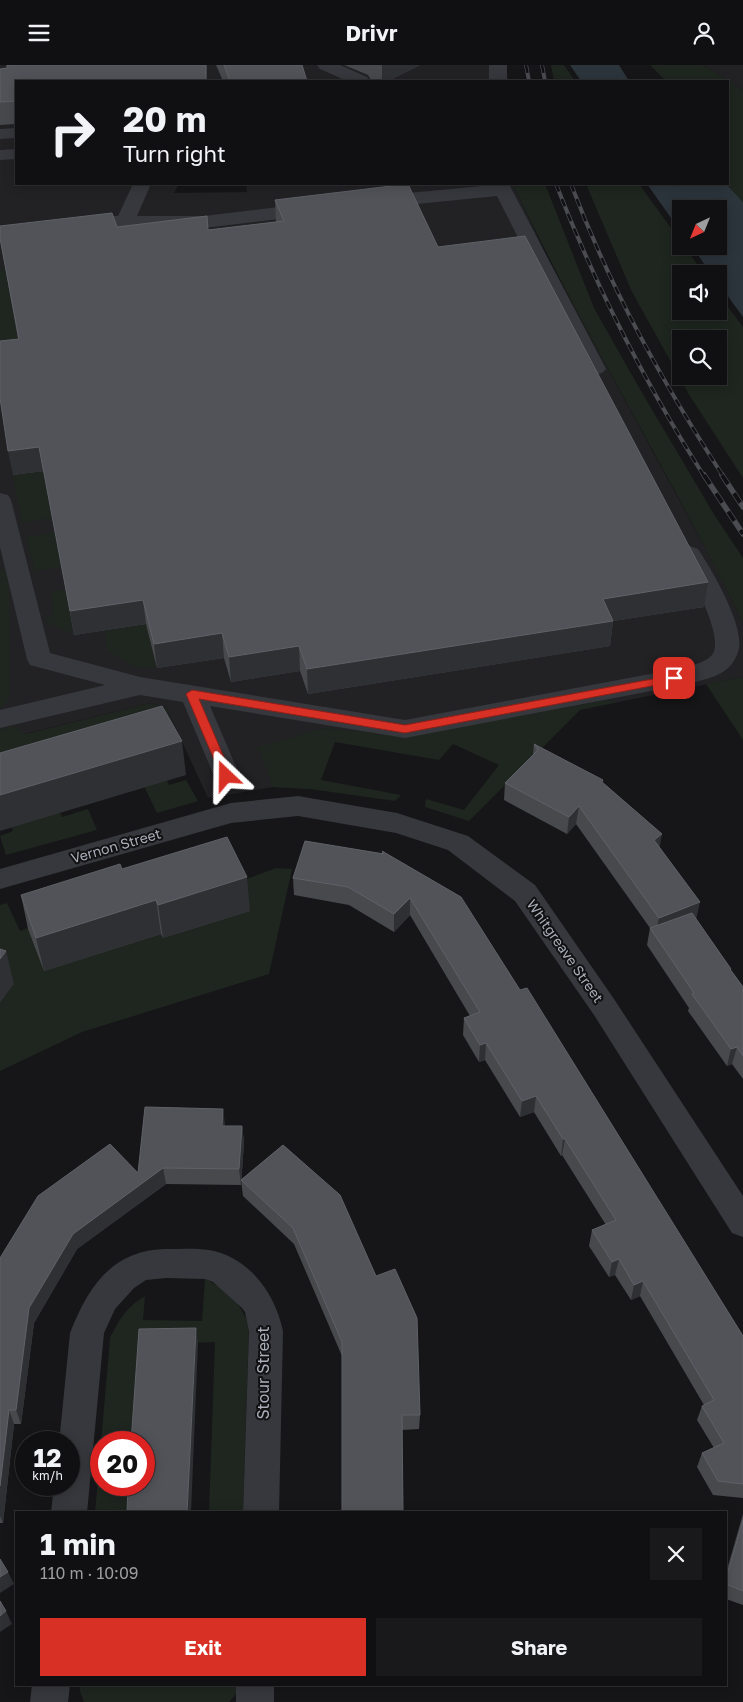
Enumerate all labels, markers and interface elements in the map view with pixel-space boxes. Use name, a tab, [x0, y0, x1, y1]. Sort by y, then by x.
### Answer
icon: menu	[25, 19, 53, 47]
text: Drivr	[345, 19, 398, 46]
icon: person	[690, 19, 718, 47]
text: 20 m	[123, 98, 206, 140]
icon: right	[40, 100, 105, 165]
text: Turn right	[123, 140, 226, 167]
north arrow	[672, 200, 728, 255]
map controls	[672, 200, 727, 385]
button: sound	[672, 265, 727, 320]
button: search	[672, 330, 727, 385]
pin	[653, 657, 695, 699]
icon: arrive	[660, 664, 688, 692]
position arrow	[199, 749, 251, 801]
street label: Vernon Street	[69, 825, 163, 866]
street label: Whitgreave Street	[524, 896, 607, 1005]
street label: Stour Street	[253, 1326, 273, 1420]
speed limit sign: 20	[90, 1431, 155, 1496]
text: 12	[33, 1442, 62, 1473]
text: km/h	[32, 1468, 63, 1483]
text: 1 min	[40, 1526, 116, 1562]
button: close	[650, 1528, 702, 1580]
text: 110 m · 10:09	[40, 1563, 138, 1583]
button: Exit	[40, 1618, 366, 1676]
button: Share	[376, 1618, 702, 1676]

